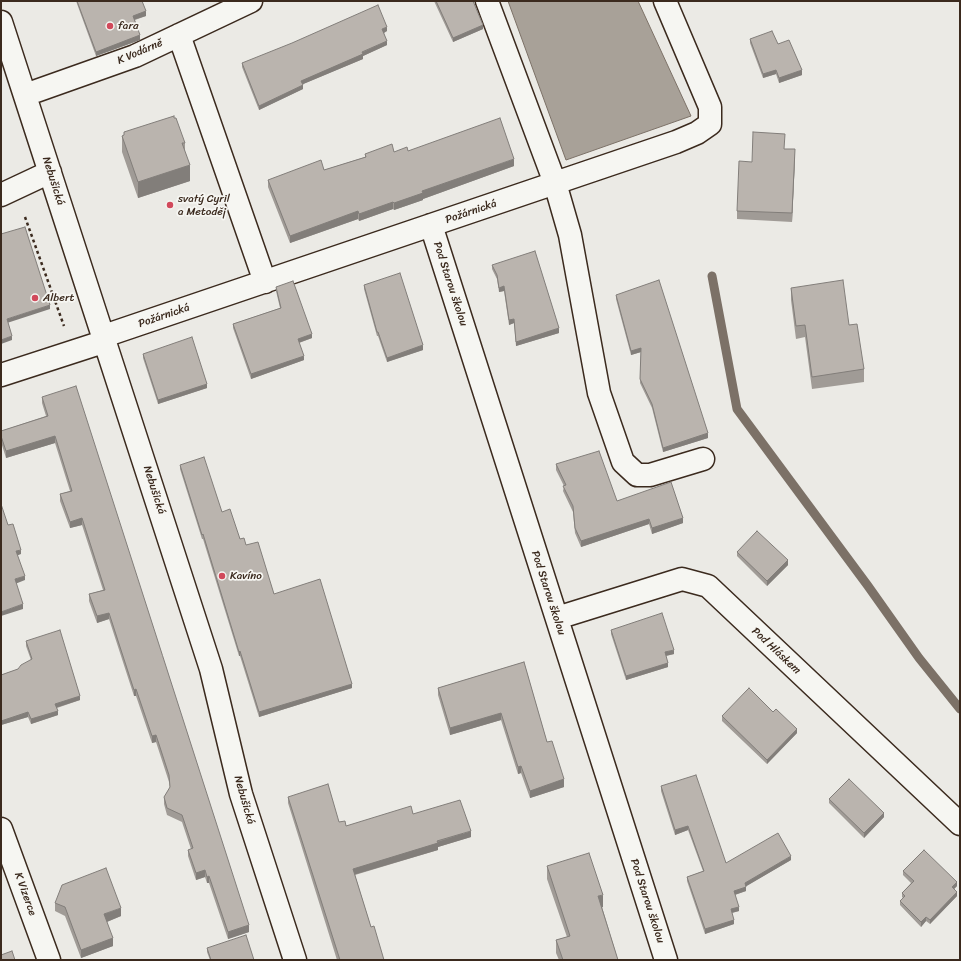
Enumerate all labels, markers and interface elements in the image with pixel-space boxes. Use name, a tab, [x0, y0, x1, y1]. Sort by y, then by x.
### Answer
place label: fara	[118, 19, 138, 33]
marker: fara	[105, 21, 115, 31]
street label: K Vodárně	[115, 37, 165, 67]
street label: Nebušická	[39, 155, 67, 207]
place label: svatý Cyril a Metoděj	[178, 192, 230, 218]
street label: Požárnická	[444, 197, 498, 227]
marker: svatý Cyril a Metoděj	[165, 200, 175, 210]
street label: Pod Starou školou	[430, 240, 470, 328]
place label: Albert	[43, 291, 74, 305]
marker: Albert	[30, 293, 40, 303]
street label: Požárnická	[137, 301, 191, 331]
street label: Nebušická	[140, 464, 168, 516]
street label: Pod Starou školou	[528, 549, 568, 637]
place label: Kavíno	[230, 569, 262, 583]
marker: Kavíno	[217, 571, 227, 581]
street label: Pod Hláskem	[749, 625, 803, 677]
street label: Nebušická	[231, 774, 257, 826]
street label: Pod Starou školou	[627, 857, 667, 945]
street label: K Vizerce	[11, 870, 39, 918]

